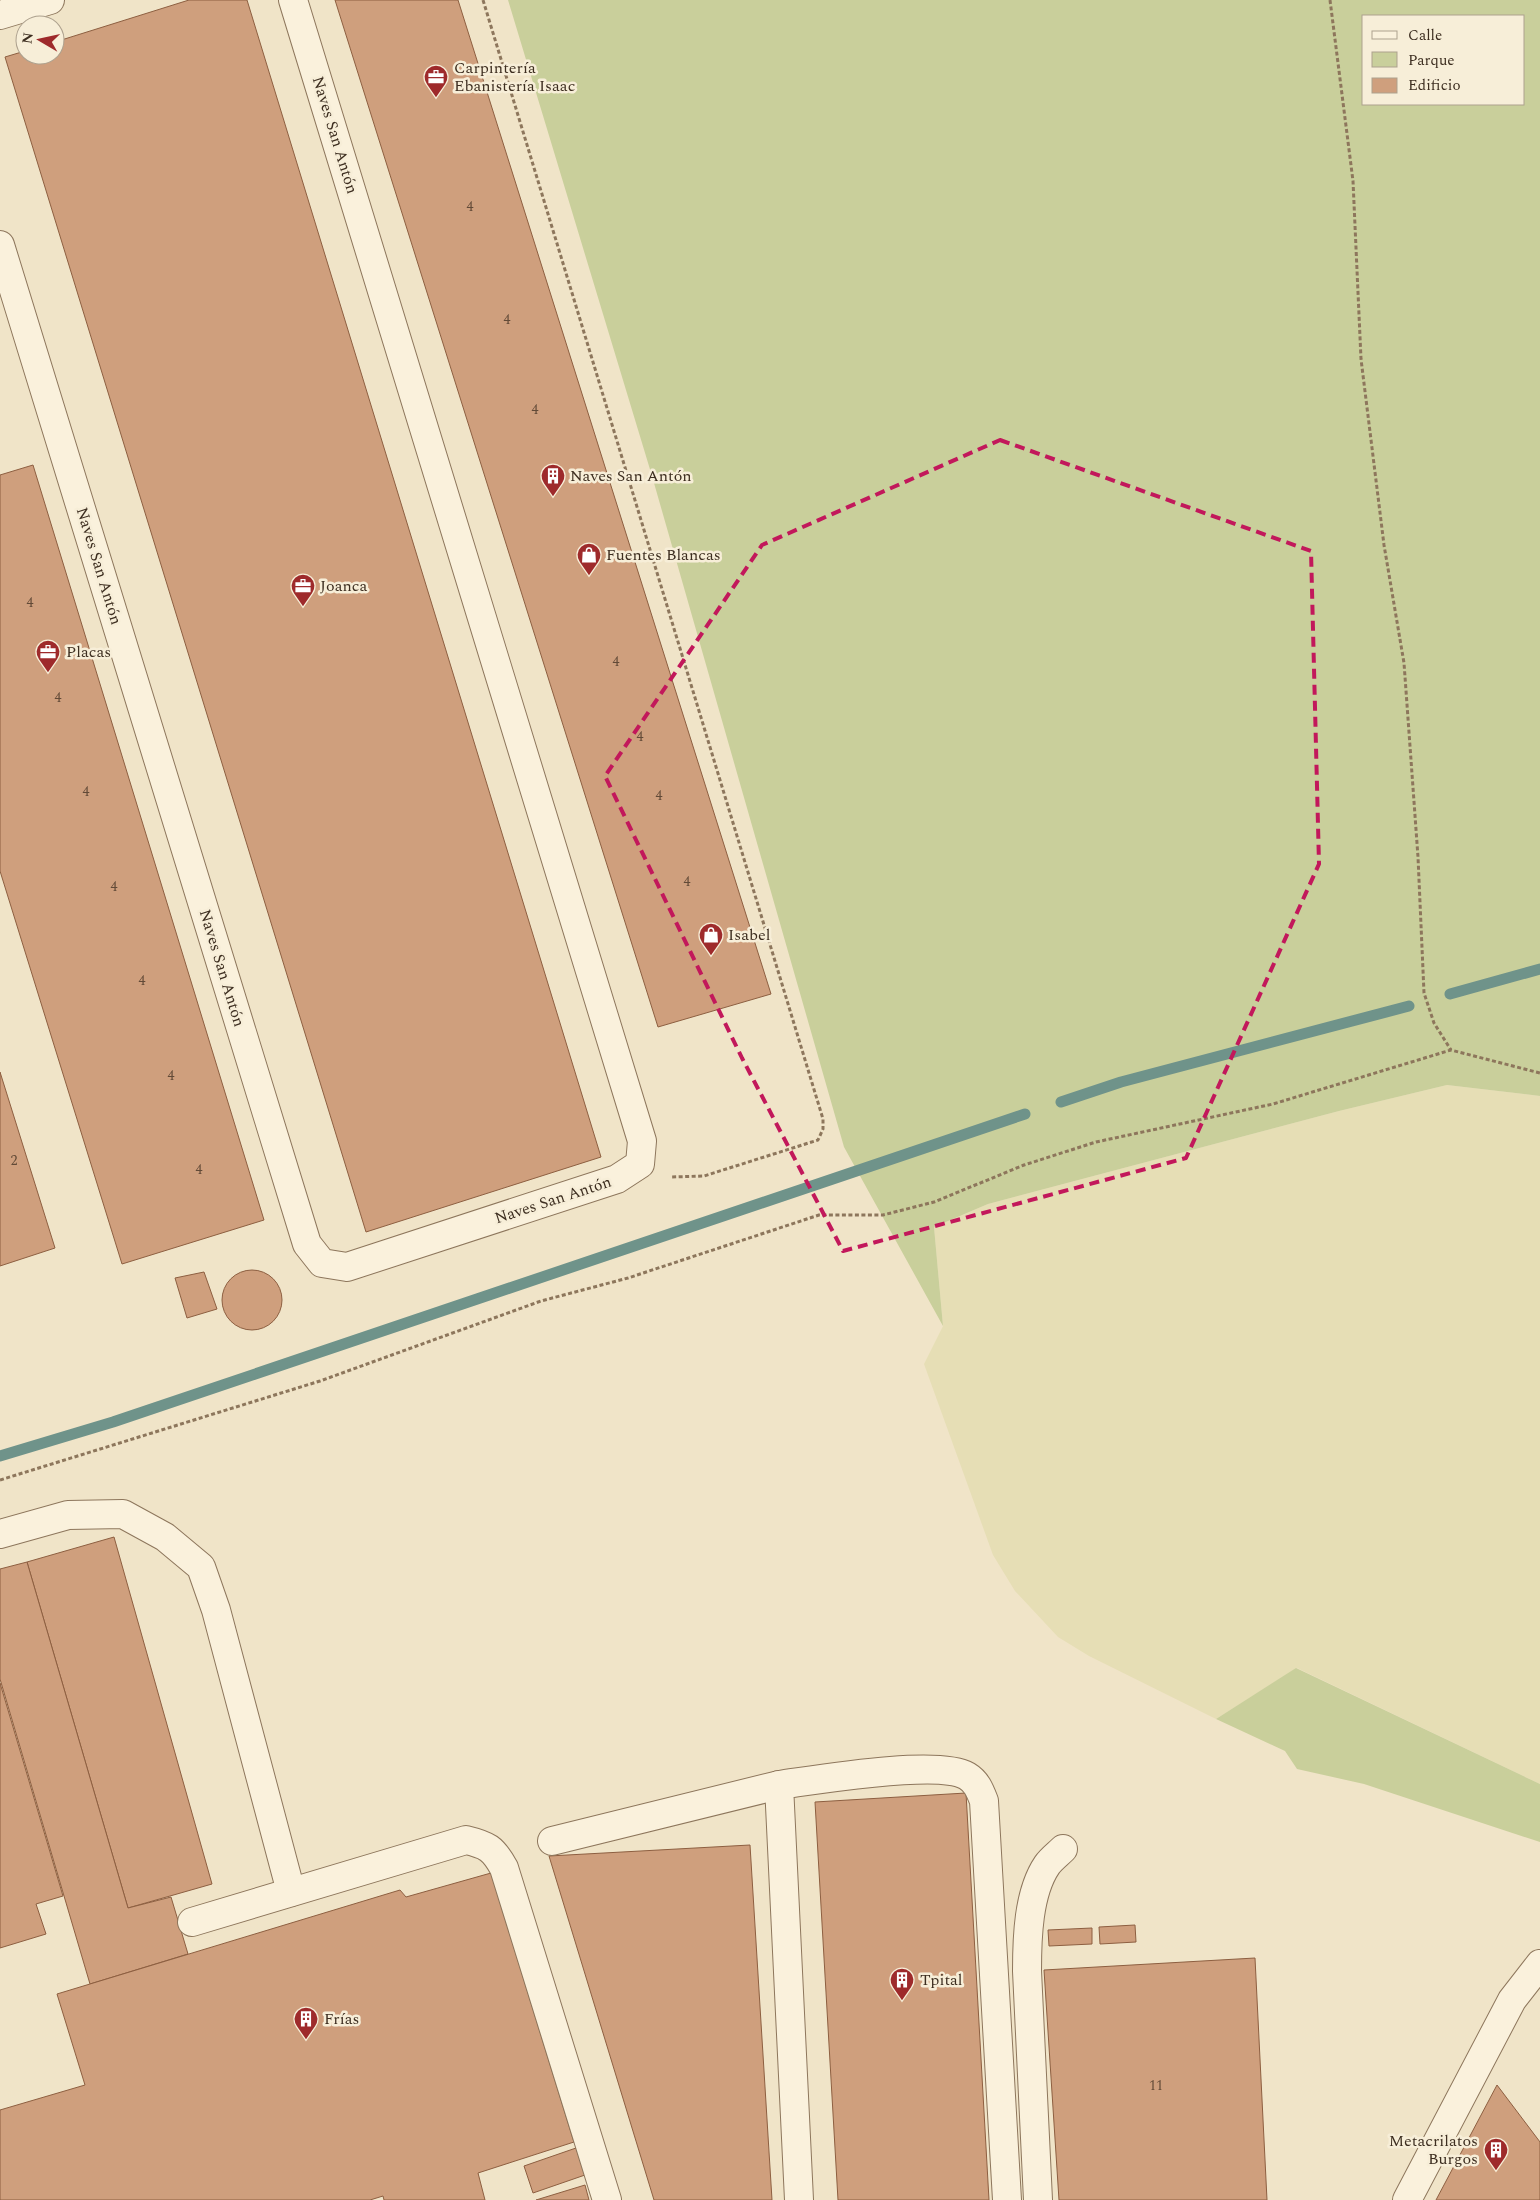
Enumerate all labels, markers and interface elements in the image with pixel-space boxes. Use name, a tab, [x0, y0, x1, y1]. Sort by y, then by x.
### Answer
north arrow	[15, 15, 65, 65]
legend	[1362, 15, 1525, 105]
text: Calle	[1408, 24, 1442, 47]
text: N	[16, 31, 39, 45]
text: Parque	[1408, 49, 1455, 72]
place label: Carpintería Ebanistería Isaac	[454, 56, 575, 98]
office icon: Carpintería Ebanistería Isaac	[423, 64, 449, 98]
street label: Naves San Antón	[306, 73, 364, 197]
text: Edificio	[1408, 74, 1461, 97]
house number: 4	[467, 196, 474, 217]
house number: 4	[504, 309, 511, 330]
house number: 4	[532, 399, 539, 420]
building icon: Naves San Antón	[540, 463, 566, 497]
place label: Naves San Antón	[570, 464, 692, 488]
street label: Naves San Antón	[70, 504, 128, 628]
shop icon: Fuentes Blancas	[576, 542, 602, 576]
place label: Fuentes Blancas	[606, 543, 721, 567]
office icon: Joanca	[290, 573, 316, 607]
place label: Joanca	[320, 574, 367, 598]
house number: 4	[27, 592, 34, 613]
office icon: Placas	[35, 639, 61, 673]
place label: Placas	[66, 640, 111, 664]
house number: 4	[613, 651, 620, 672]
house number: 4	[55, 687, 62, 708]
house number: 4	[637, 726, 644, 747]
house number: 4	[83, 781, 90, 802]
house number: 4	[656, 785, 663, 806]
house number: 4	[684, 871, 691, 892]
house number: 4	[111, 876, 118, 897]
street label: Naves San Antón	[193, 906, 251, 1030]
shop icon: Isabel	[698, 922, 724, 956]
place label: Isabel	[728, 923, 770, 947]
house number: 4	[139, 970, 146, 991]
house number: 4	[168, 1065, 175, 1086]
house number: 2	[11, 1150, 18, 1171]
house number: 4	[196, 1159, 203, 1180]
street label: Naves San Antón	[491, 1170, 615, 1230]
building icon: Tpital	[889, 1967, 915, 2001]
place label: Tpital	[920, 1968, 963, 1992]
building icon: Frías	[293, 2006, 319, 2040]
place label: Frías	[324, 2007, 359, 2031]
house number: 11	[1149, 2075, 1163, 2096]
place label: Metacrilatos Burgos	[1389, 2129, 1478, 2171]
building icon: Metacrilatos Burgos	[1483, 2137, 1509, 2171]

